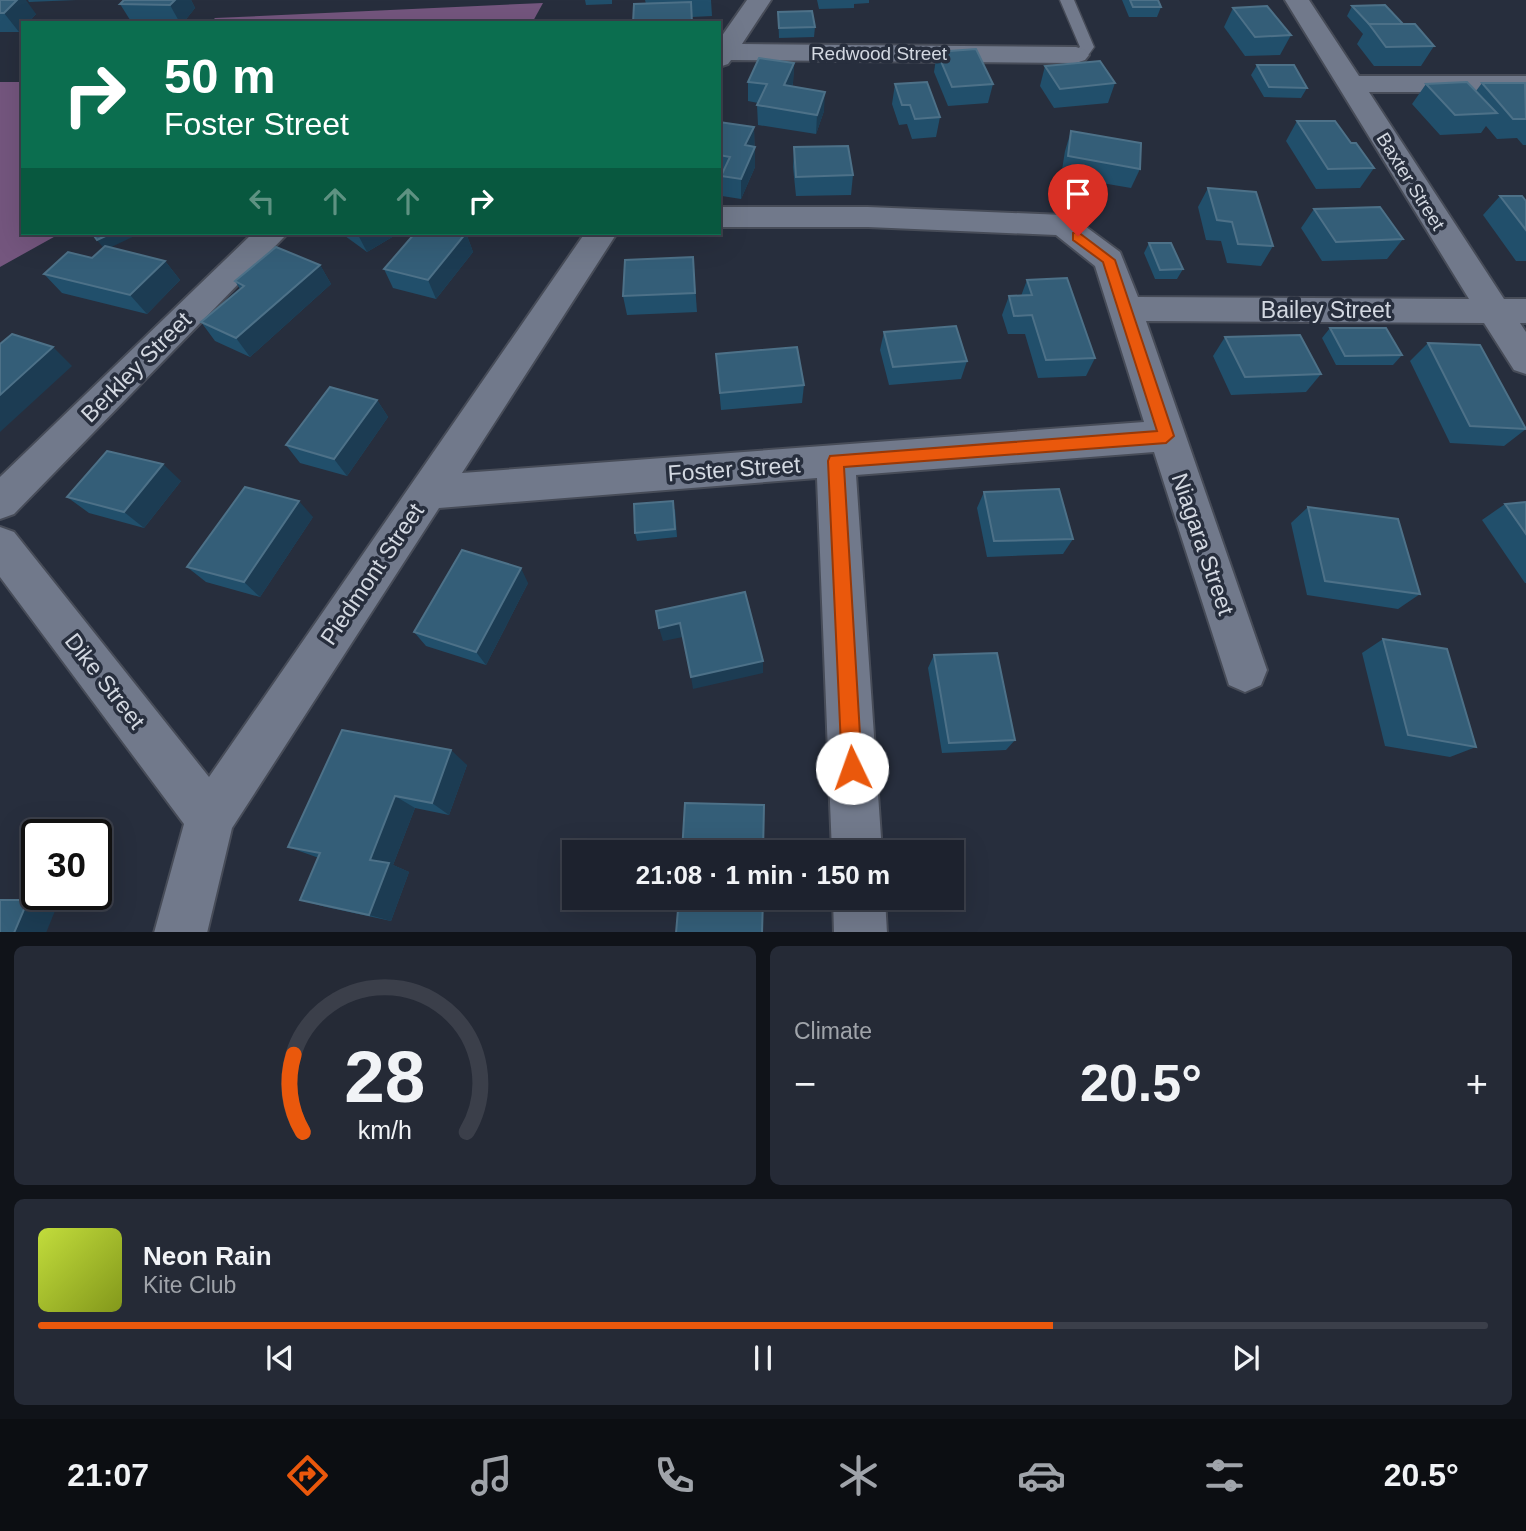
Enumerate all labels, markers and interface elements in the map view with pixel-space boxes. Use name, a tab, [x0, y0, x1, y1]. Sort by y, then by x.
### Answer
street label: Redwood Street	[811, 43, 948, 64]
icon: right	[49, 49, 140, 140]
text: 50 m	[164, 49, 276, 103]
text: Foster Street	[164, 106, 349, 142]
street label: Baxter Street	[1372, 129, 1449, 234]
pin	[1048, 164, 1108, 236]
icon: arrive	[1059, 175, 1097, 213]
icon: left	[243, 182, 281, 220]
icon: ahead	[316, 182, 354, 220]
icon: ahead	[389, 182, 427, 220]
icon: right	[462, 182, 500, 220]
street label: Bailey Street	[1261, 297, 1392, 323]
street label: Berkley Street	[76, 306, 197, 427]
street label: Foster Street	[667, 451, 802, 487]
street label: Niagara Street	[1167, 470, 1240, 619]
street label: Piedmont Street	[315, 498, 429, 650]
street label: Dike Street	[60, 628, 151, 734]
position arrow	[815, 731, 889, 805]
speed limit sign: 30	[21, 819, 112, 910]
text: 21:08 · 1 min · 150 m	[636, 860, 890, 890]
text: Climate	[794, 1018, 872, 1044]
text: 28	[345, 1036, 425, 1117]
text: 20.5°	[1080, 1054, 1202, 1112]
text: −	[794, 1063, 816, 1105]
text: +	[1466, 1063, 1488, 1105]
text: km/h	[358, 1115, 412, 1143]
text: Neon Rain	[143, 1241, 272, 1271]
text: Kite Club	[143, 1272, 236, 1298]
icon: previous	[261, 1339, 299, 1377]
icon: pause	[744, 1339, 782, 1377]
icon: next	[1227, 1339, 1265, 1377]
icon: directions	[283, 1451, 332, 1500]
icon: music	[467, 1451, 516, 1500]
icon: phone	[650, 1451, 699, 1500]
icon: climate	[834, 1451, 883, 1500]
icon: car	[1017, 1451, 1066, 1500]
icon: filters	[1200, 1451, 1249, 1500]
text: 21:07	[67, 1457, 149, 1493]
text: 20.5°	[1384, 1457, 1459, 1493]

